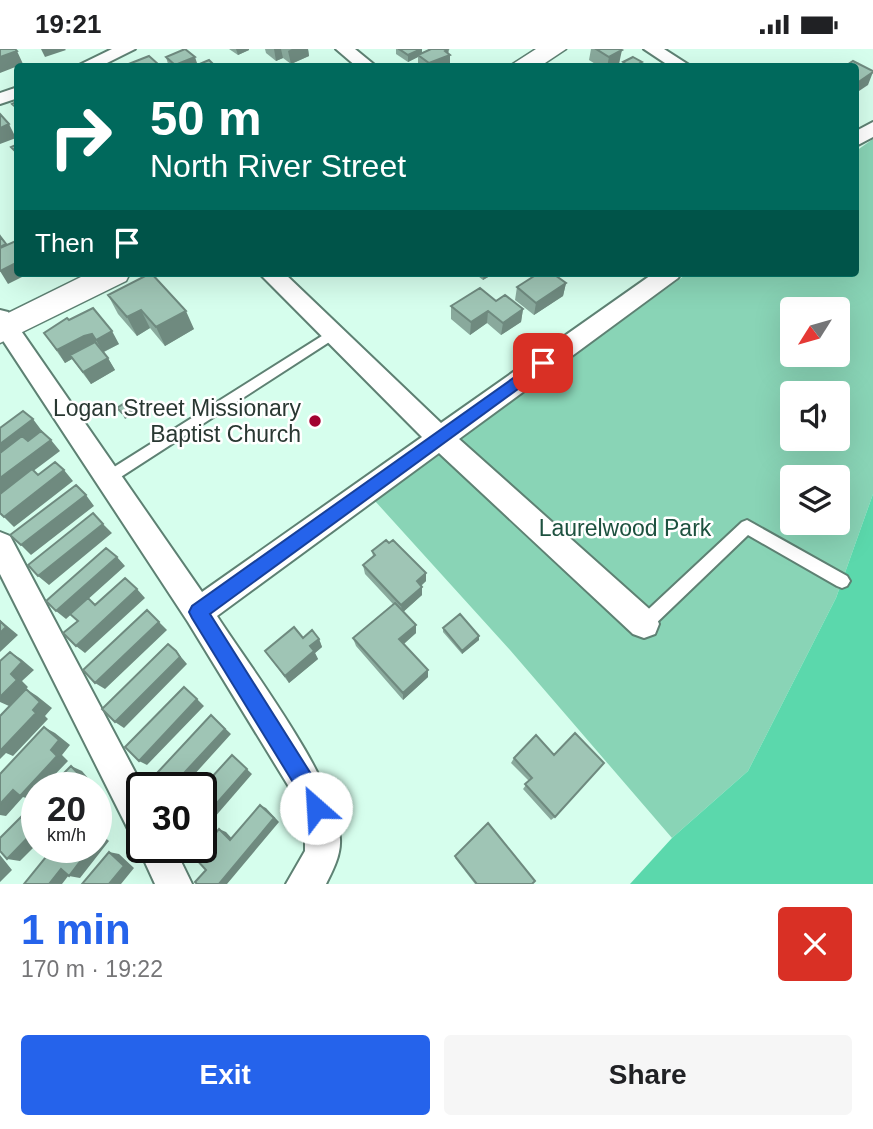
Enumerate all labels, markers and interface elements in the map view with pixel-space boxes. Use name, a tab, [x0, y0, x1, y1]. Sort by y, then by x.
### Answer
text: 19:21	[35, 9, 102, 39]
icon: right	[35, 91, 126, 182]
text: 50 m	[150, 91, 262, 145]
text: North River Street	[150, 148, 406, 184]
icon: arrive	[108, 224, 146, 262]
text: Then	[35, 228, 94, 258]
north arrow	[780, 297, 850, 367]
map controls	[780, 297, 850, 535]
pin	[513, 333, 573, 393]
icon: arrive	[524, 344, 562, 382]
button: sound	[780, 381, 850, 451]
place label: Logan Street Missionary Baptist Church	[53, 395, 301, 447]
marker: Logan Street Missionary Baptist Church	[307, 413, 323, 429]
button: layers	[780, 465, 850, 535]
park label: Laurelwood Park	[539, 515, 712, 541]
position arrow	[279, 771, 353, 845]
speed limit sign: 30	[126, 772, 217, 863]
text: 20	[47, 789, 86, 828]
text: km/h	[47, 825, 86, 845]
text: 1 min	[21, 906, 131, 953]
button: close	[778, 907, 852, 981]
text: 170 m · 19:22	[21, 956, 163, 982]
button: Exit	[21, 1035, 430, 1115]
button: Share	[444, 1035, 852, 1115]

